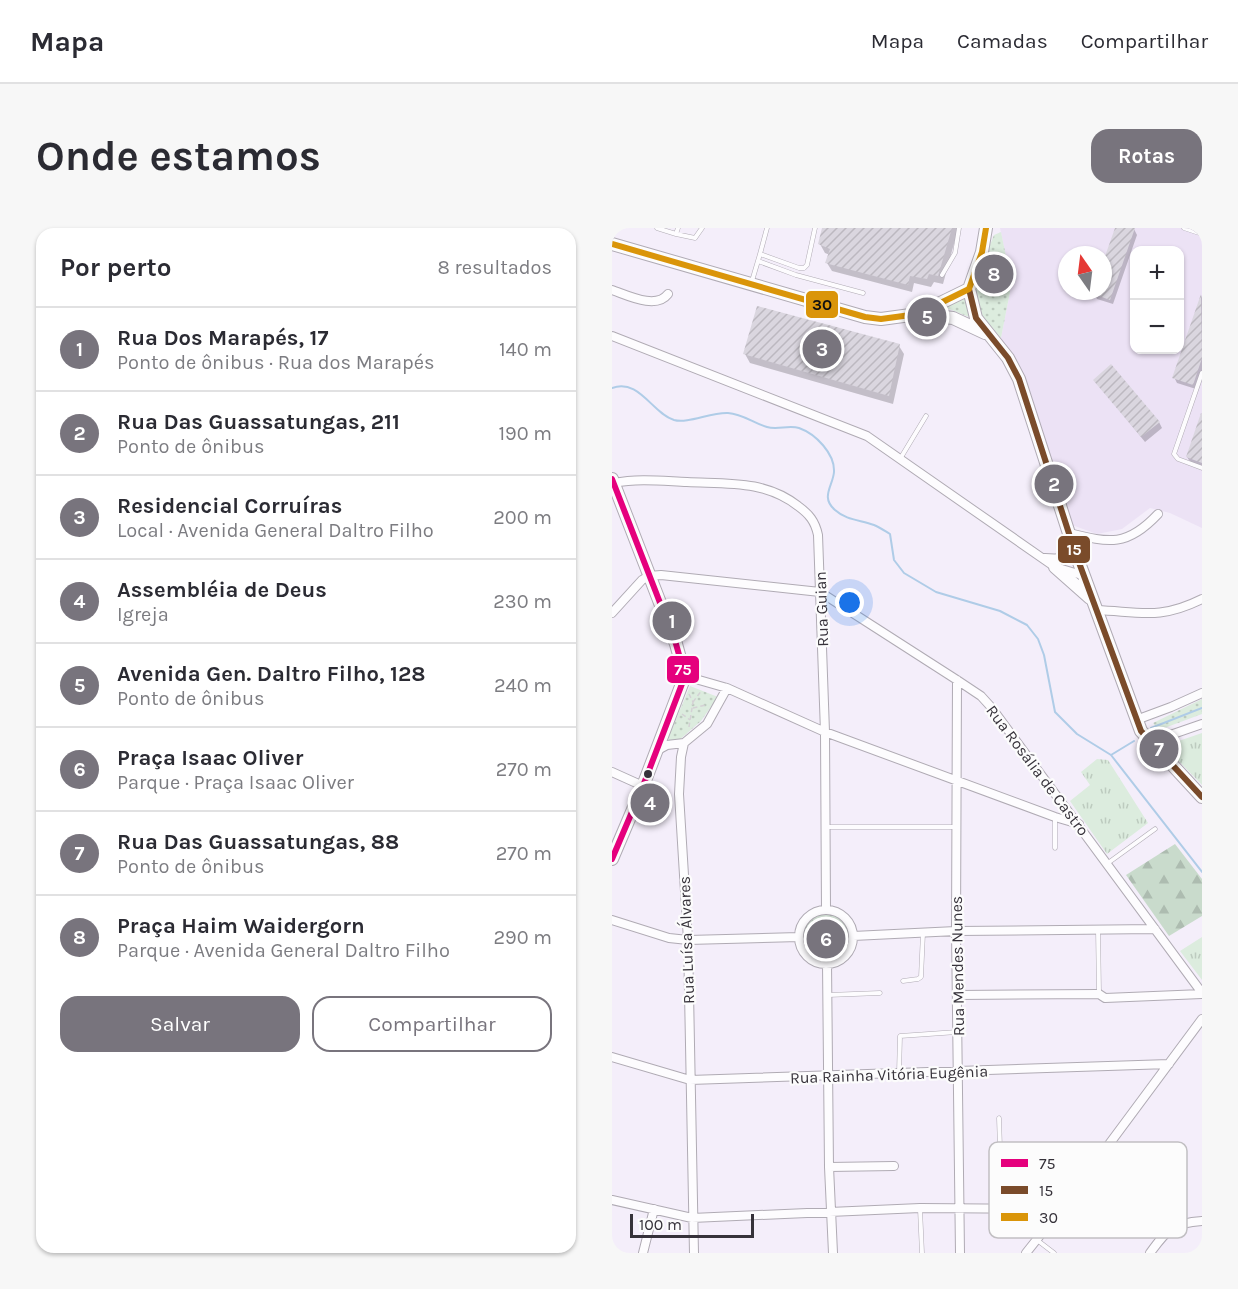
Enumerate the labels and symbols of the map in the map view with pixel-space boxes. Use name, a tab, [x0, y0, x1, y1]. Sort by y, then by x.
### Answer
north arrow	[1058, 246, 1112, 300]
pin: 8	[974, 252, 1013, 296]
line badge: 30	[805, 290, 839, 319]
pin: 5	[908, 294, 946, 340]
text: 30	[812, 295, 832, 314]
pin: 3	[802, 326, 842, 372]
pin: 2	[1034, 462, 1074, 506]
line badge: 15	[1057, 535, 1091, 564]
text: 15	[1066, 540, 1082, 559]
street label: Rua Guian	[811, 571, 832, 647]
your location	[835, 588, 864, 617]
pin: 1	[652, 598, 692, 644]
line badge: 75	[666, 655, 700, 684]
text: 75	[674, 660, 692, 679]
street label: Rua Rosália de Castro	[982, 701, 1093, 839]
pin: 7	[1140, 726, 1178, 772]
unlabelled marker	[642, 768, 654, 780]
pin: 4	[630, 780, 669, 826]
street label: Rua Luísa Álvares	[675, 876, 698, 1004]
street label: Rua Mendes Nunes	[947, 896, 968, 1036]
pin: 6	[806, 916, 846, 962]
street label: Rua Rainha Vitória Eugênia	[790, 1062, 988, 1087]
legend	[989, 1142, 1187, 1238]
text: 75	[1039, 1154, 1056, 1173]
text: 15	[1039, 1181, 1053, 1200]
text: 30	[1039, 1208, 1058, 1227]
scale bar	[630, 1211, 754, 1238]

